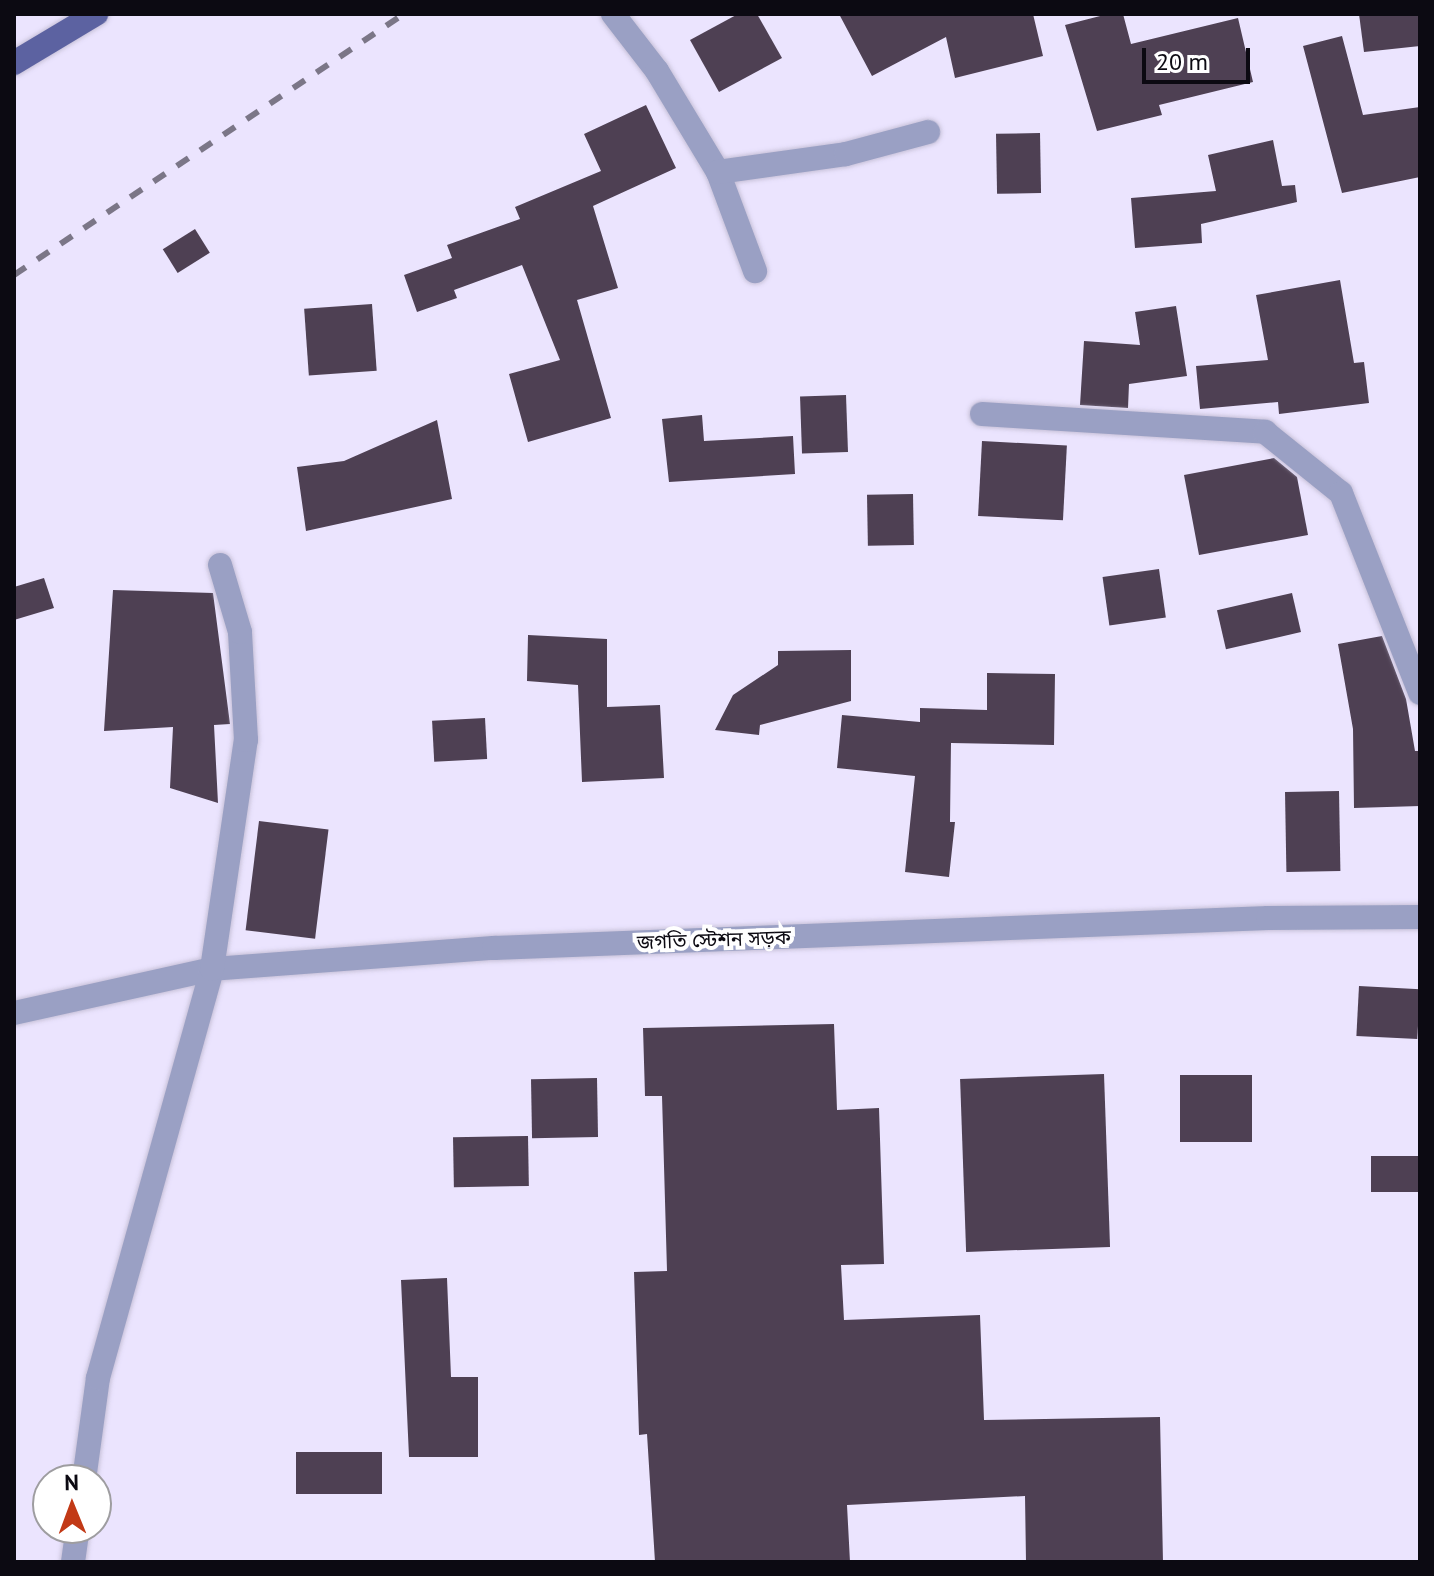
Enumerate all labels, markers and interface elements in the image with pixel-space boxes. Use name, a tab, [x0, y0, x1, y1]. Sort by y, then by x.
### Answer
scale bar	[1146, 32, 1254, 82]
text: 20 m	[1156, 46, 1208, 77]
street label: জগতি স্টেশন সড়ক	[637, 925, 791, 955]
north arrow	[32, 1464, 112, 1544]
text: N	[64, 1468, 79, 1496]

